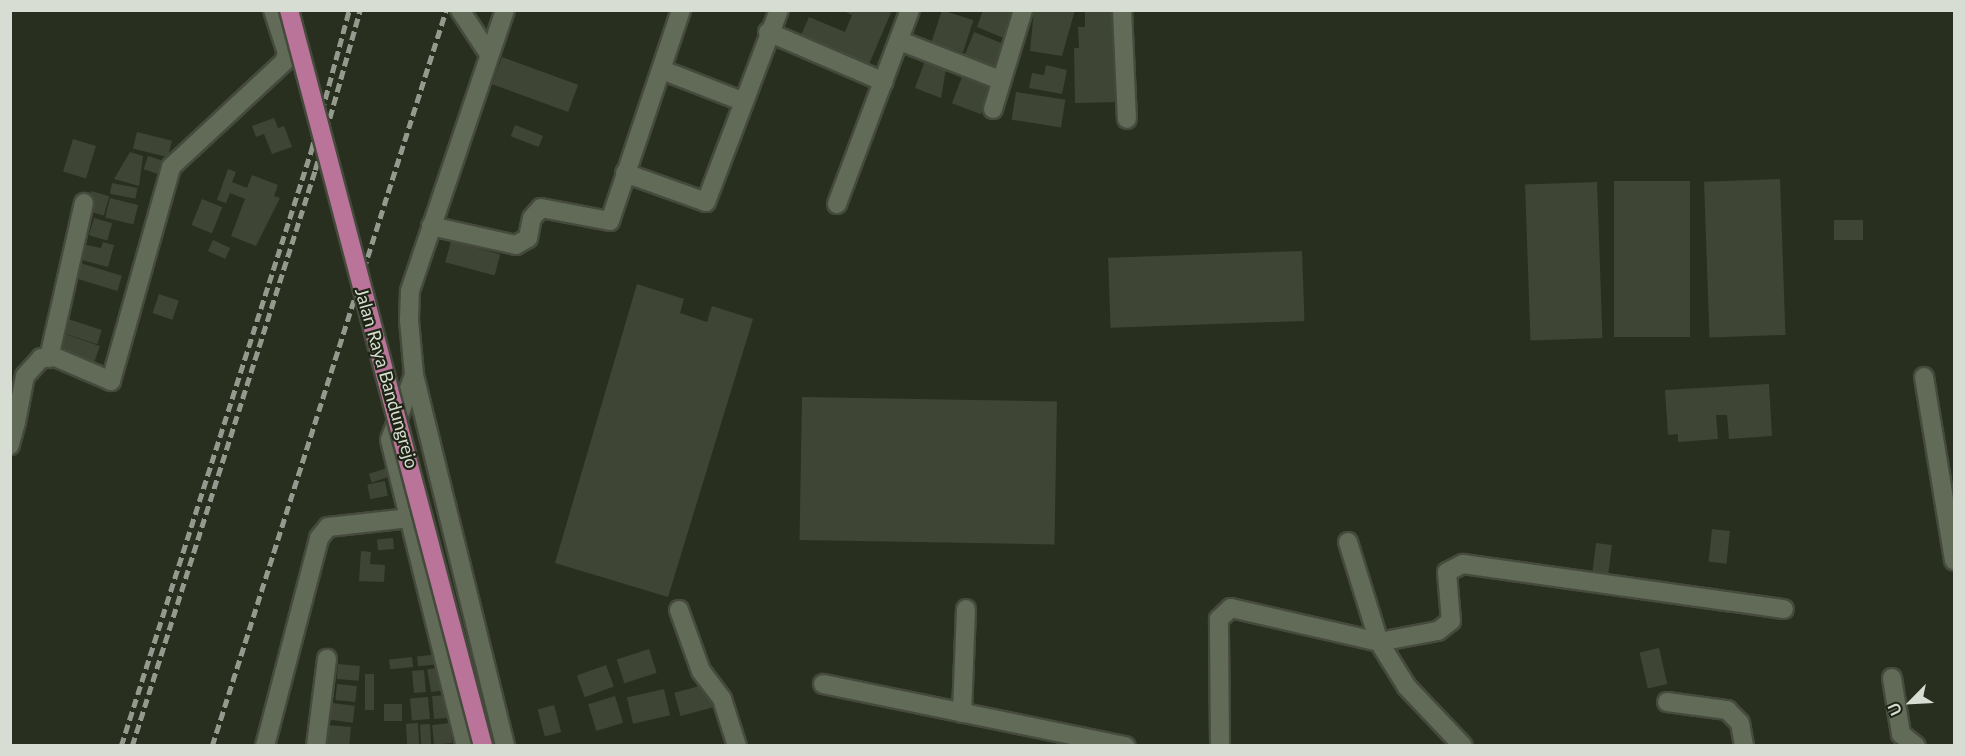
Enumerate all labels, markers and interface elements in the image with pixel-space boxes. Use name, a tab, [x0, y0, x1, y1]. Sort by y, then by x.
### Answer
street label: Jalan Raya Bandungrejo	[351, 285, 423, 471]
north arrow	[1881, 672, 1941, 732]
text: U	[1883, 700, 1905, 719]

